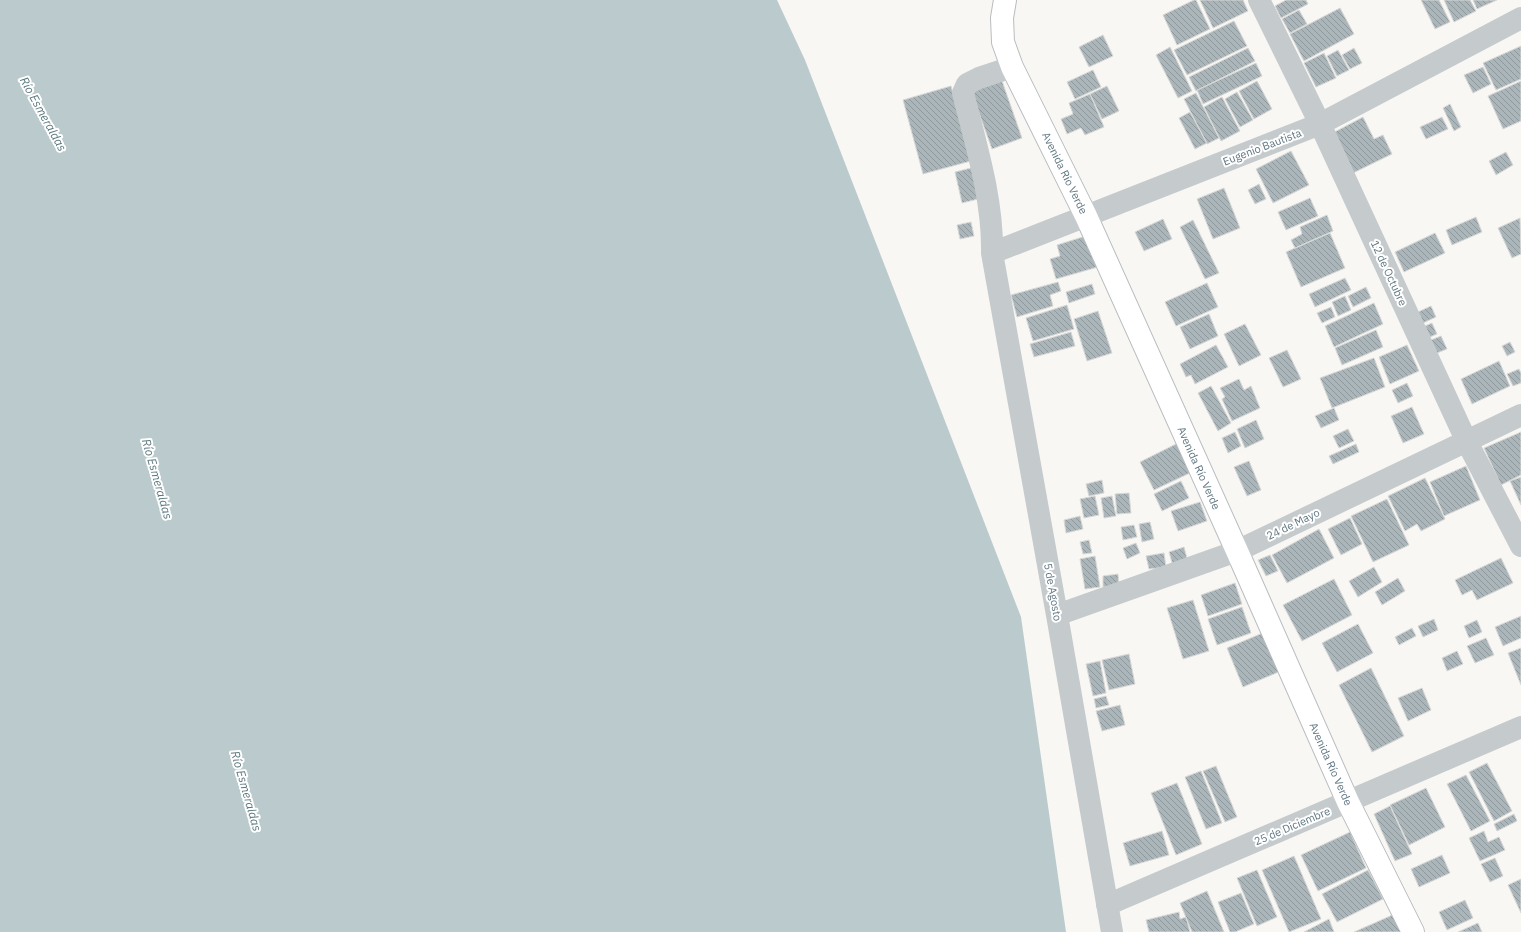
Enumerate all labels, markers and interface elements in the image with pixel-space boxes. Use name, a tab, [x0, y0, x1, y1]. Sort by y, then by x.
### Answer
water label: Río Esmeraldas	[17, 74, 70, 154]
street label: Eugenio Bautista	[1221, 126, 1303, 168]
street label: Avenida Río Verde	[1039, 130, 1091, 216]
street label: 12 de Octubre	[1368, 238, 1410, 308]
street label: Avenida Río Verde	[1174, 424, 1224, 512]
water label: Río Esmeraldas	[139, 437, 176, 521]
street label: 24 de Mayo	[1264, 505, 1322, 543]
street label: 5 de Agosto	[1041, 562, 1065, 622]
street label: Avenida Río Verde	[1306, 720, 1356, 808]
water label: Río Esmeraldas	[228, 749, 265, 833]
street label: 25 de Diciembre	[1252, 804, 1332, 848]

